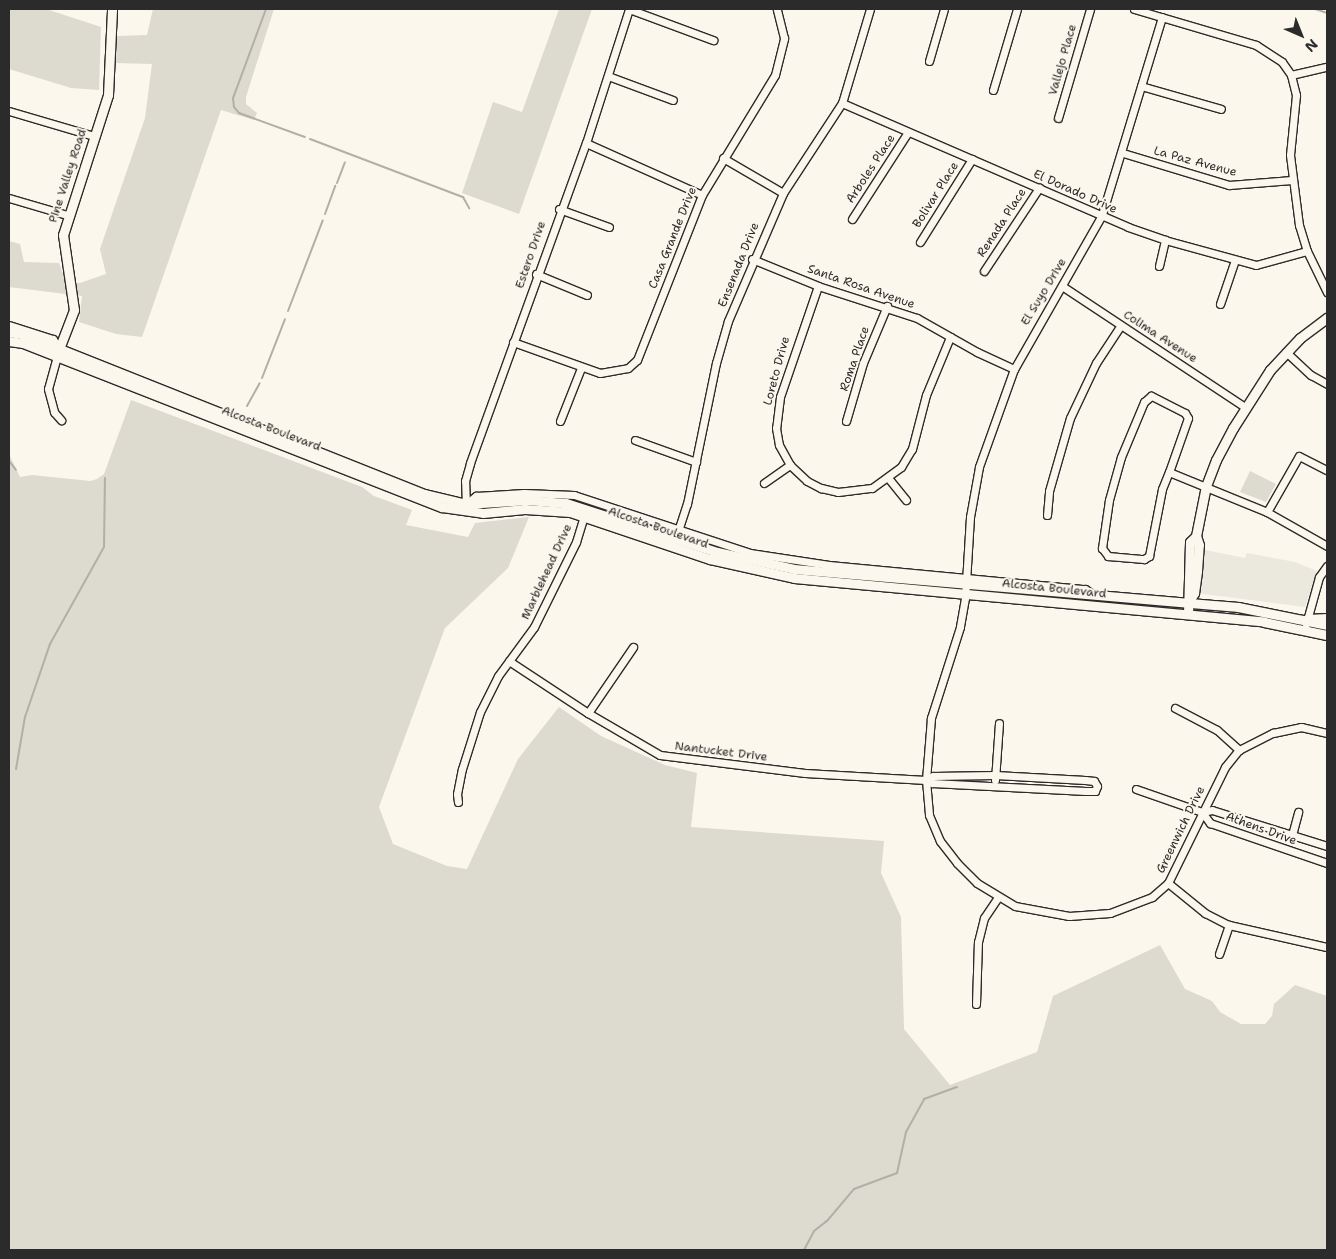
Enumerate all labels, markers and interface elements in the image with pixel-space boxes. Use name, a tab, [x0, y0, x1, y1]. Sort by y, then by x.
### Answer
north arrow	[1276, 10, 1326, 60]
street label: Vallejo Place	[1046, 23, 1080, 97]
text: N	[1301, 35, 1322, 56]
street label: Pine Valley Road	[46, 127, 90, 225]
street label: Arboles Place	[843, 132, 899, 206]
street label: La Paz Avenue	[1152, 144, 1238, 180]
street label: Bolivar Place	[910, 159, 962, 231]
street label: El Dorado Drive	[1031, 167, 1119, 217]
street label: Casa Grande Drive	[646, 185, 700, 291]
street label: Renada Place	[974, 186, 1030, 260]
street label: Estero Drive	[513, 219, 549, 291]
street label: Ensenada Drive	[715, 220, 763, 310]
street label: El Suyo Drive	[1018, 256, 1070, 328]
street label: Santa Rosa Avenue	[806, 262, 916, 312]
street label: Colima Avenue	[1120, 308, 1200, 366]
street label: Roma Place	[837, 325, 873, 393]
street label: Loreto Drive	[761, 335, 793, 407]
street label: Alcosta Boulevard	[219, 403, 323, 455]
street label: Alcosta Boulevard	[606, 504, 710, 552]
street label: Marblehead Drive	[519, 522, 575, 622]
street label: Alcosta Boulevard	[1001, 576, 1107, 602]
street label: Nantucket Drive	[674, 739, 768, 765]
street label: Greenwich Drive	[1154, 784, 1208, 876]
street label: Athens Drive	[1224, 809, 1298, 849]

